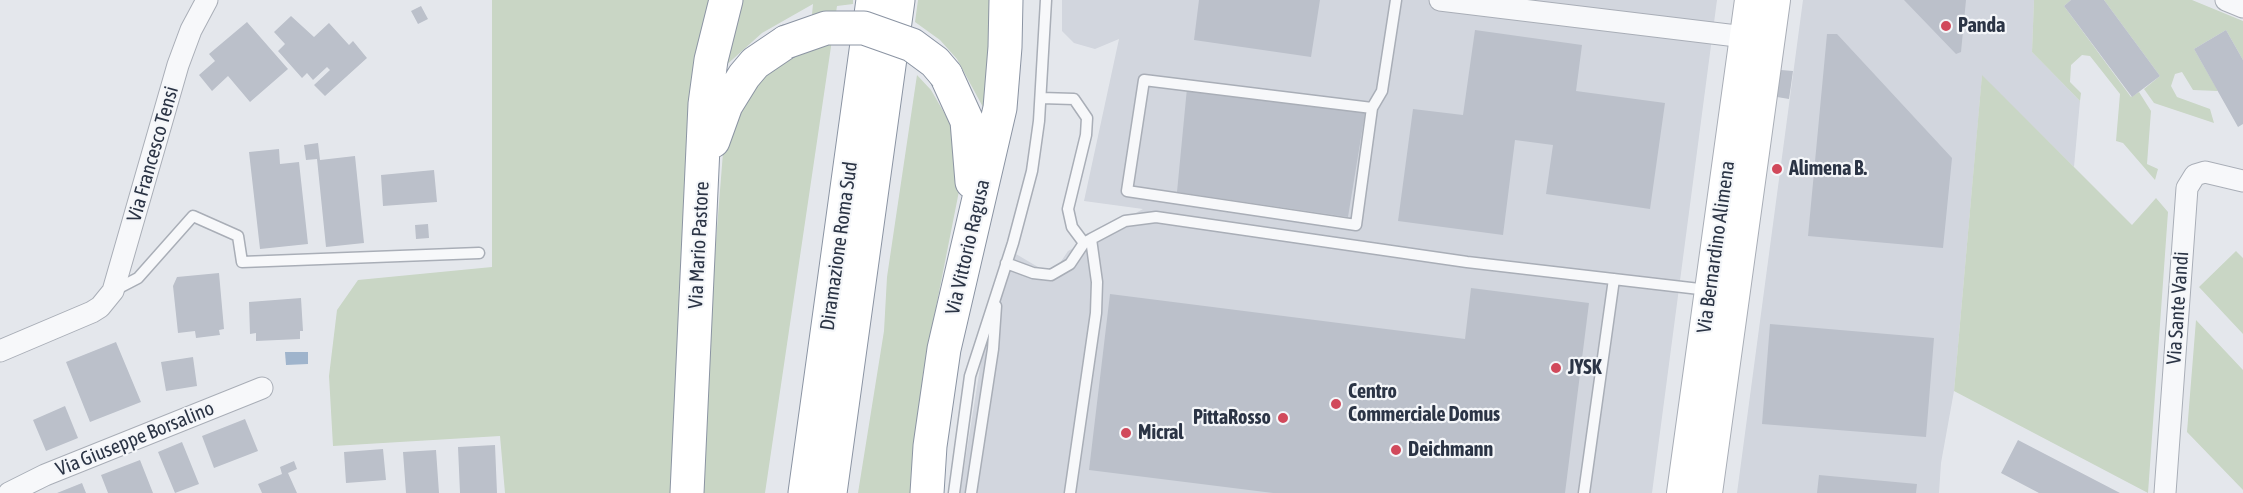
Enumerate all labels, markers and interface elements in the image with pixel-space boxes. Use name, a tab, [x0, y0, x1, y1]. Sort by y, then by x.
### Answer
place label: Panda	[1958, 14, 2005, 38]
marker: Panda	[1939, 19, 1953, 33]
street label: Via Francesco Tensi	[122, 84, 184, 224]
place label: Alimena B.	[1789, 157, 1867, 181]
street label: Via Bernardino Alimena	[1692, 159, 1740, 335]
street label: Diramazione Roma Sud	[815, 160, 863, 332]
marker: Alimena B.	[1770, 162, 1784, 176]
street label: Via Vittorio Ragusa	[941, 177, 995, 317]
street label: Via Mario Pastore	[684, 181, 714, 309]
street label: Via Sante Vandi	[2162, 251, 2194, 365]
place label: JYSK	[1568, 356, 1601, 380]
marker: JYSK	[1549, 361, 1563, 375]
place label: Centro Commerciale Domus	[1348, 380, 1500, 427]
street label: Via Giuseppe Borsalino	[52, 396, 218, 482]
marker: Centro Commerciale Domus	[1329, 397, 1343, 411]
place label: PittaRosso	[1193, 406, 1271, 430]
marker: PittaRosso	[1276, 411, 1290, 425]
place label: Micral	[1138, 421, 1183, 445]
marker: Micral	[1119, 426, 1133, 440]
place label: Deichmann	[1408, 438, 1493, 462]
marker: Deichmann	[1389, 443, 1403, 457]

